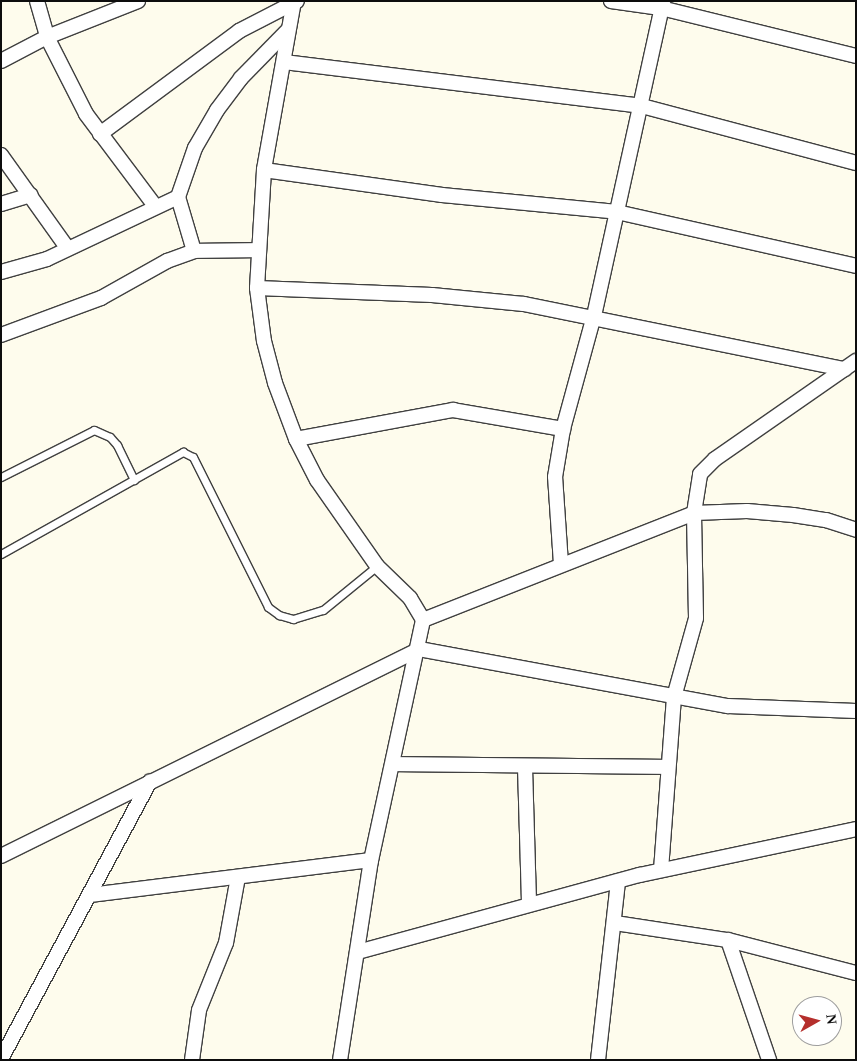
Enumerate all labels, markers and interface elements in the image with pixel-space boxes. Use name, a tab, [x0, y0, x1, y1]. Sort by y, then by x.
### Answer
north arrow	[792, 996, 842, 1046]
text: N	[823, 1013, 839, 1025]

